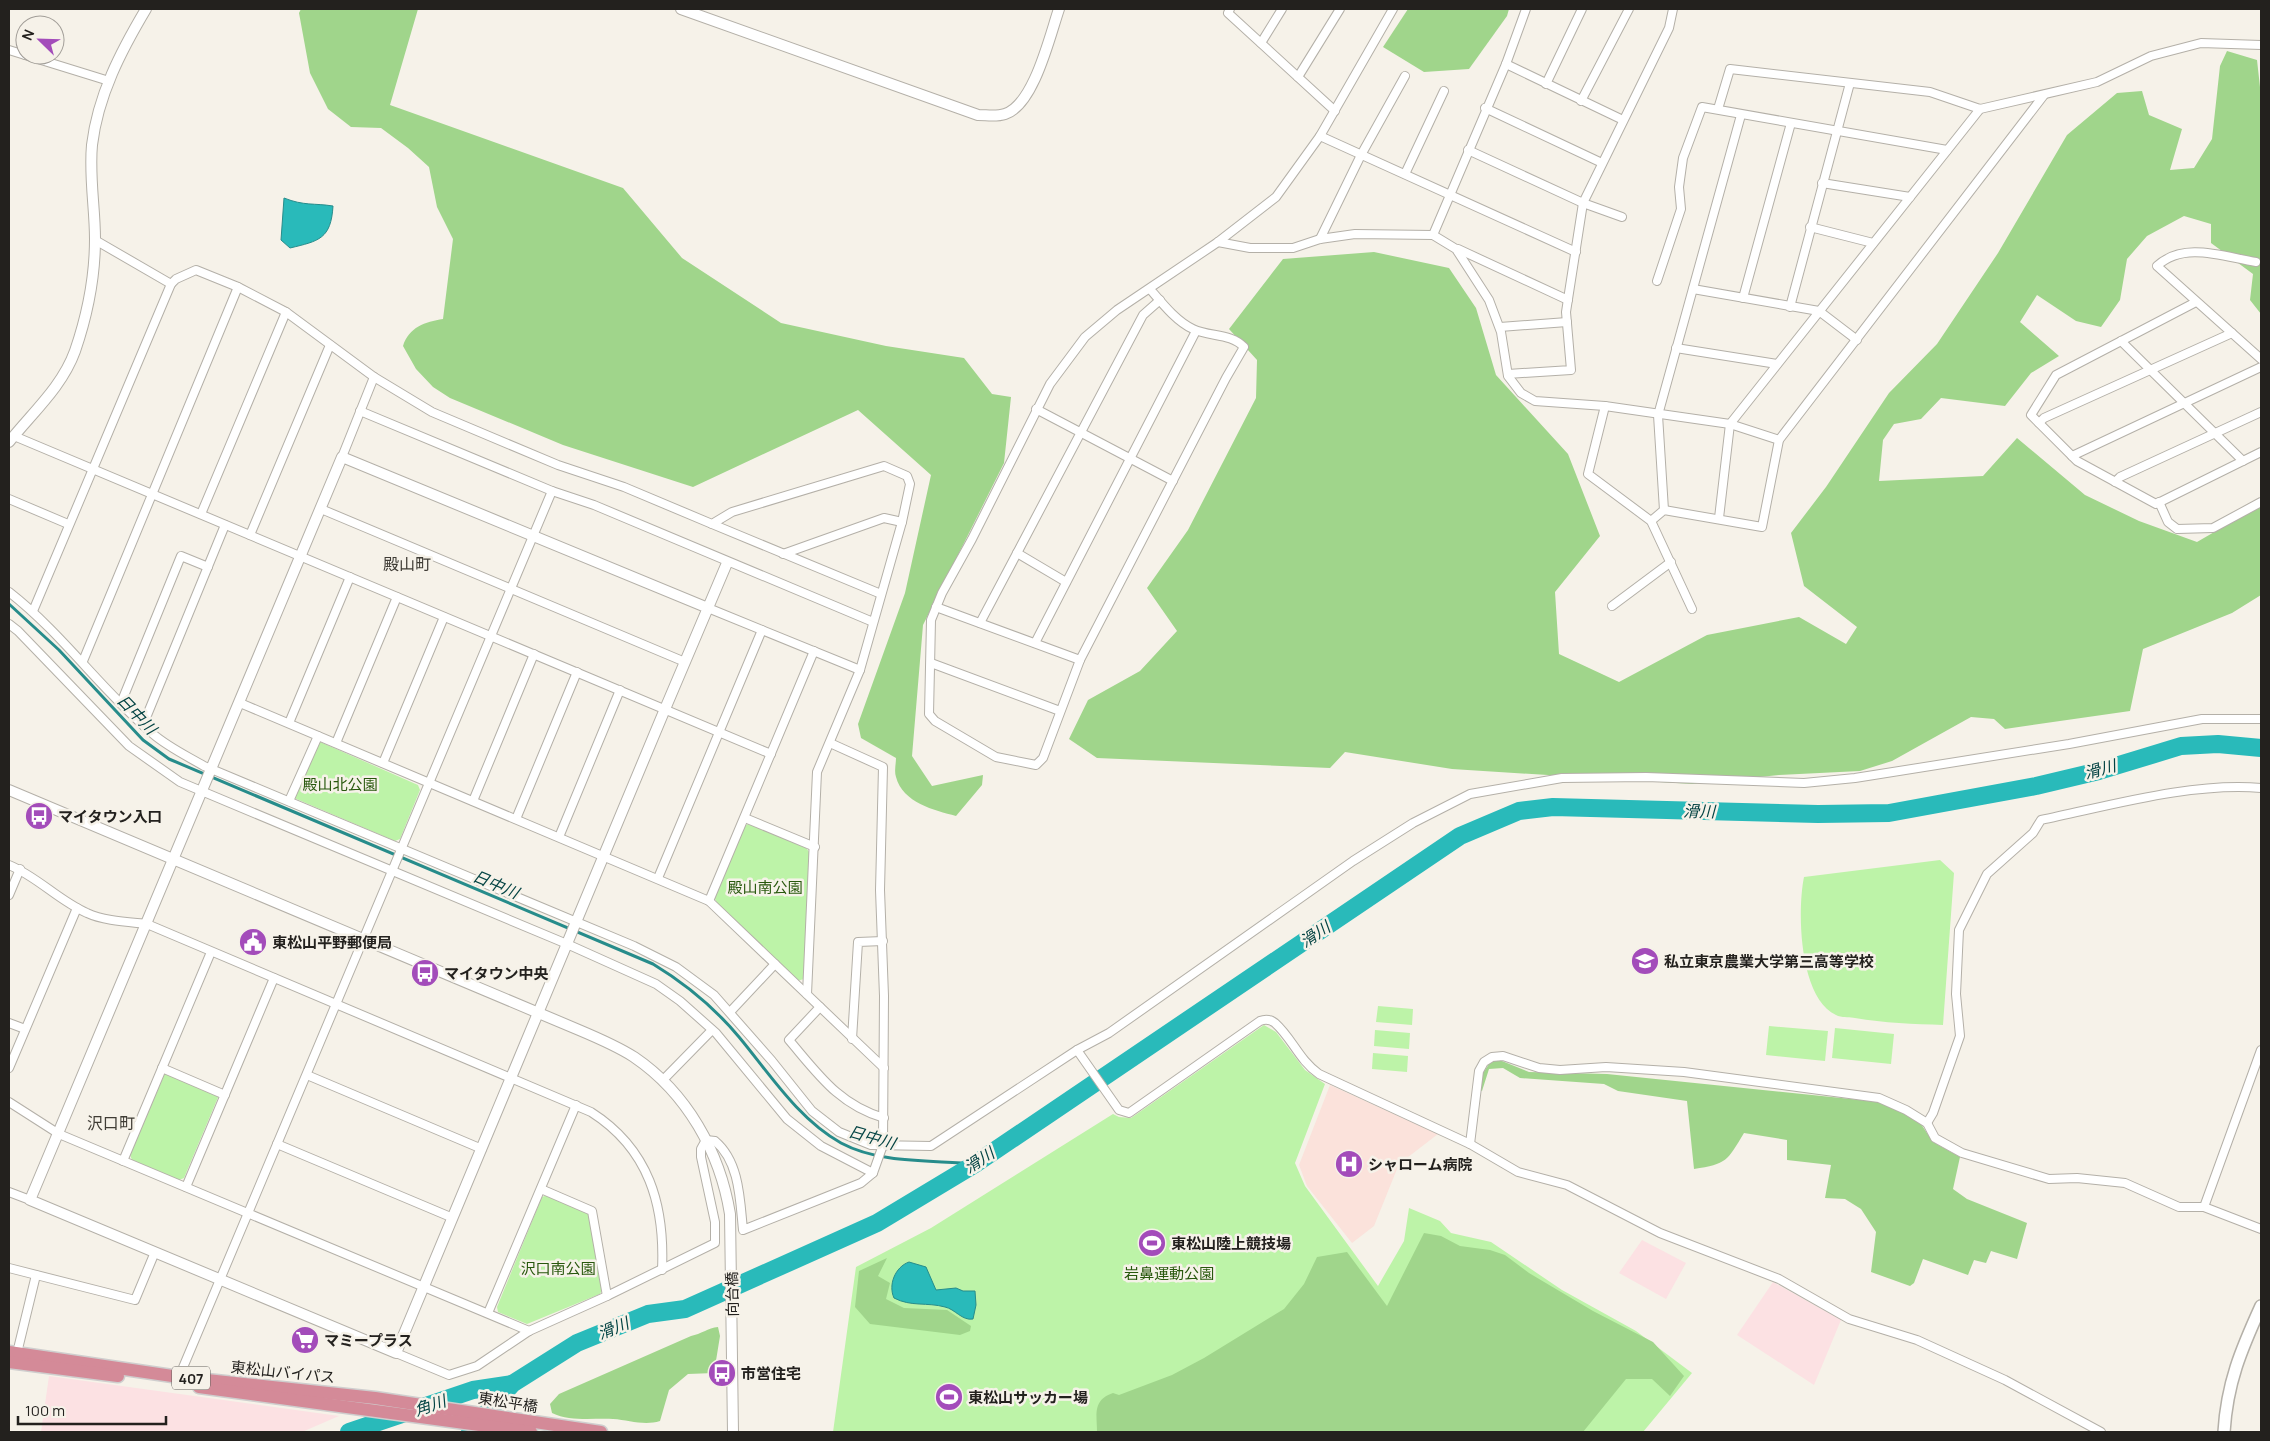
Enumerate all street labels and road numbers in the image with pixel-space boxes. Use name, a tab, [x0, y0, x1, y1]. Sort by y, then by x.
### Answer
street label: 向台橋	[721, 1271, 743, 1317]
street label: 東松山バイパス	[230, 1356, 336, 1388]
road number: 407	[172, 1366, 210, 1390]
street label: 東松平橋	[477, 1387, 539, 1417]

